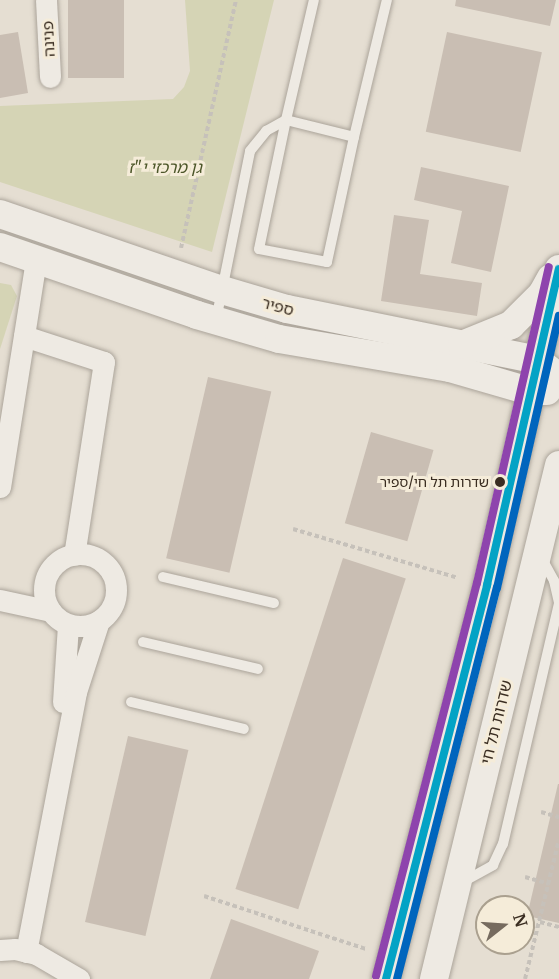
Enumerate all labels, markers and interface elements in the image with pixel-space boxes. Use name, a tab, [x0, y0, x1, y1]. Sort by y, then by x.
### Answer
street label: פנינה	[37, 20, 59, 58]
park label: גן מרכזי י"ז	[128, 157, 202, 177]
street label: ספיר	[260, 293, 296, 319]
place label: שדרות תל חי/ספיר	[380, 474, 489, 490]
marker: שדרות תל חי/ספיר	[494, 476, 506, 488]
street label: שדרות תל חי	[476, 678, 516, 766]
north arrow	[475, 895, 535, 955]
text: N	[509, 911, 532, 929]

